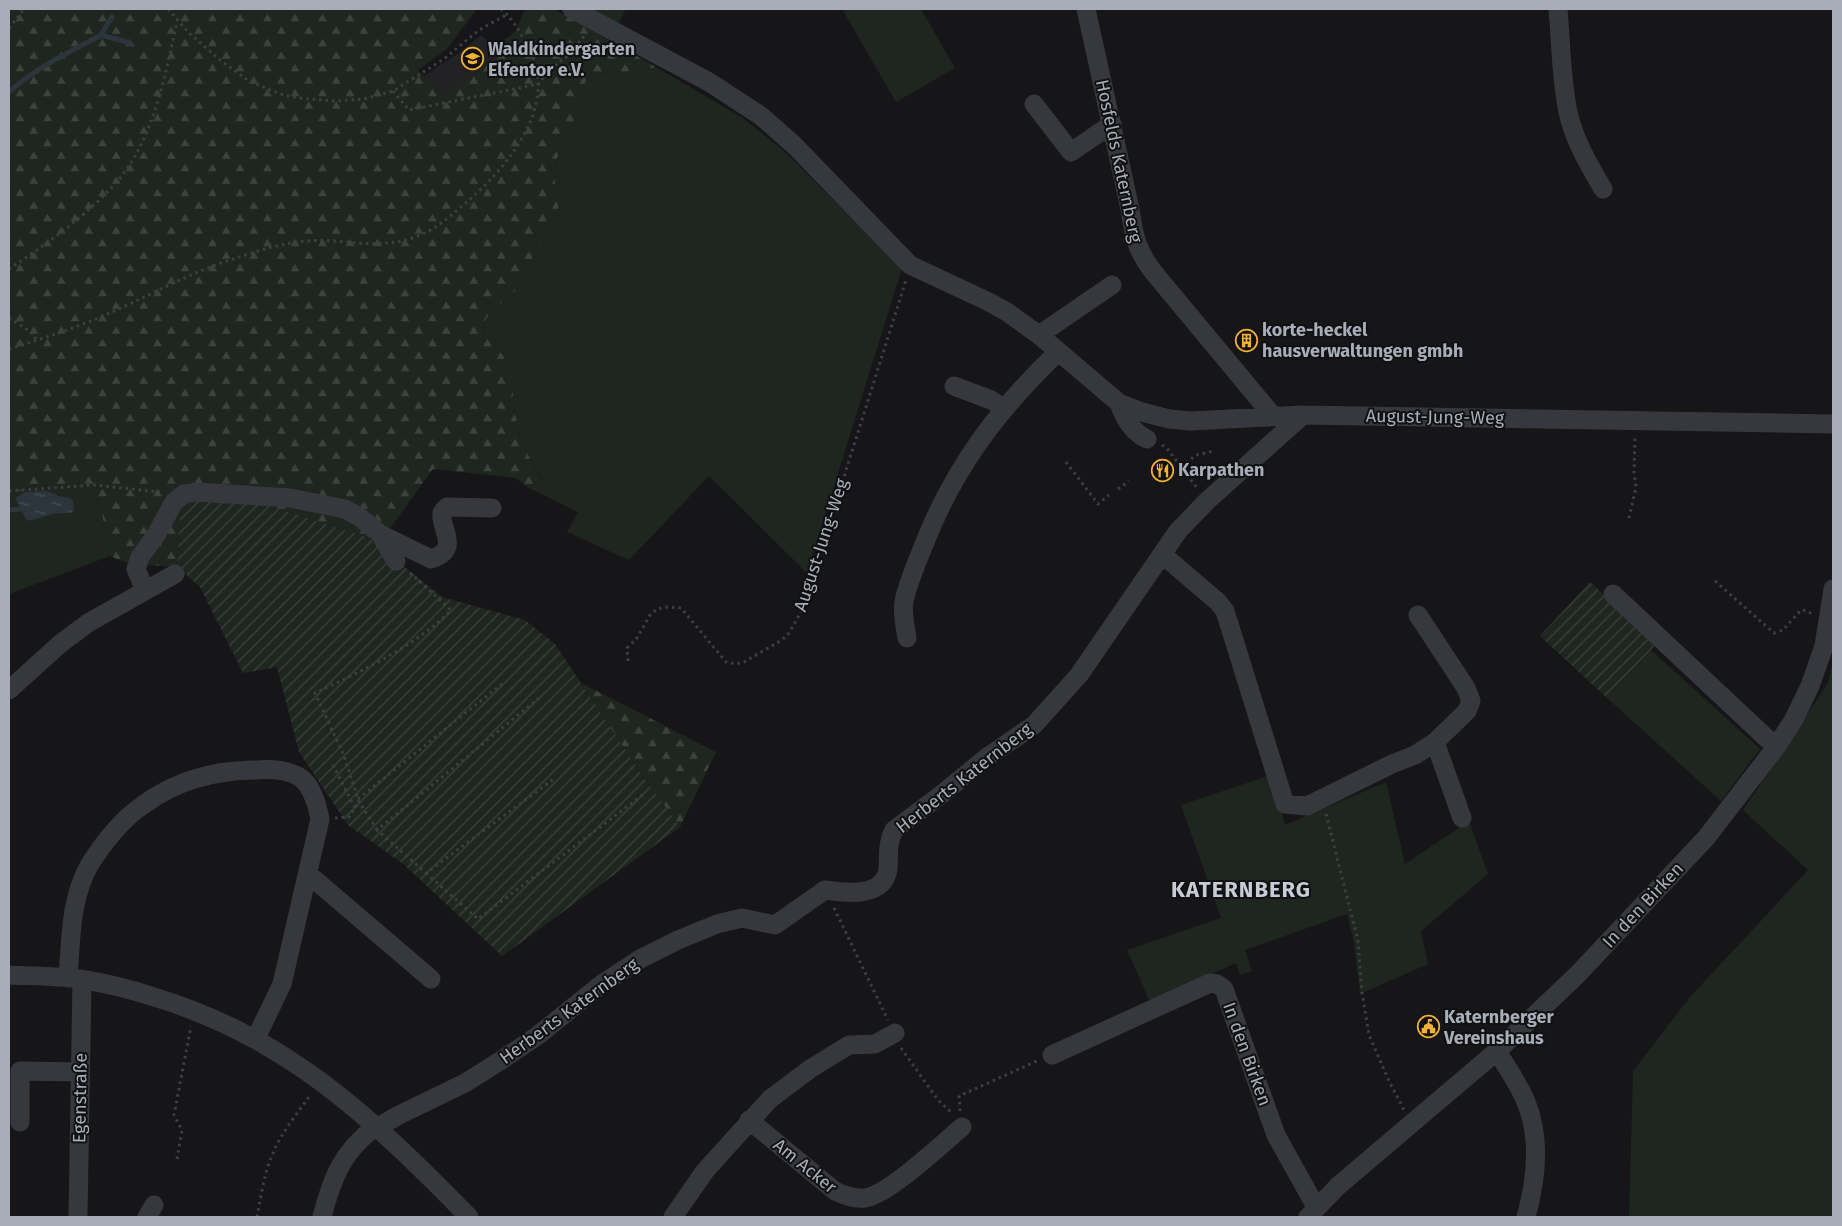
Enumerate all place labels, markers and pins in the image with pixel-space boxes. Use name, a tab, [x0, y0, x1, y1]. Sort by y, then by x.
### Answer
place label: Waldkindergarten Elfentor e.V.	[488, 38, 635, 81]
school or university icon: Waldkindergarten Elfentor e.V.	[460, 47, 484, 71]
place label: korte-heckel hausverwaltungen gmbh	[1262, 319, 1463, 362]
building icon: korte-heckel hausverwaltungen gmbh	[1234, 328, 1258, 352]
restaurant icon: Karpathen	[1150, 458, 1174, 482]
place label: Karpathen	[1178, 459, 1264, 481]
place label: Katernberger Vereinshaus	[1443, 1006, 1554, 1049]
public building icon: Katernberger Vereinshaus	[1416, 1015, 1440, 1039]

